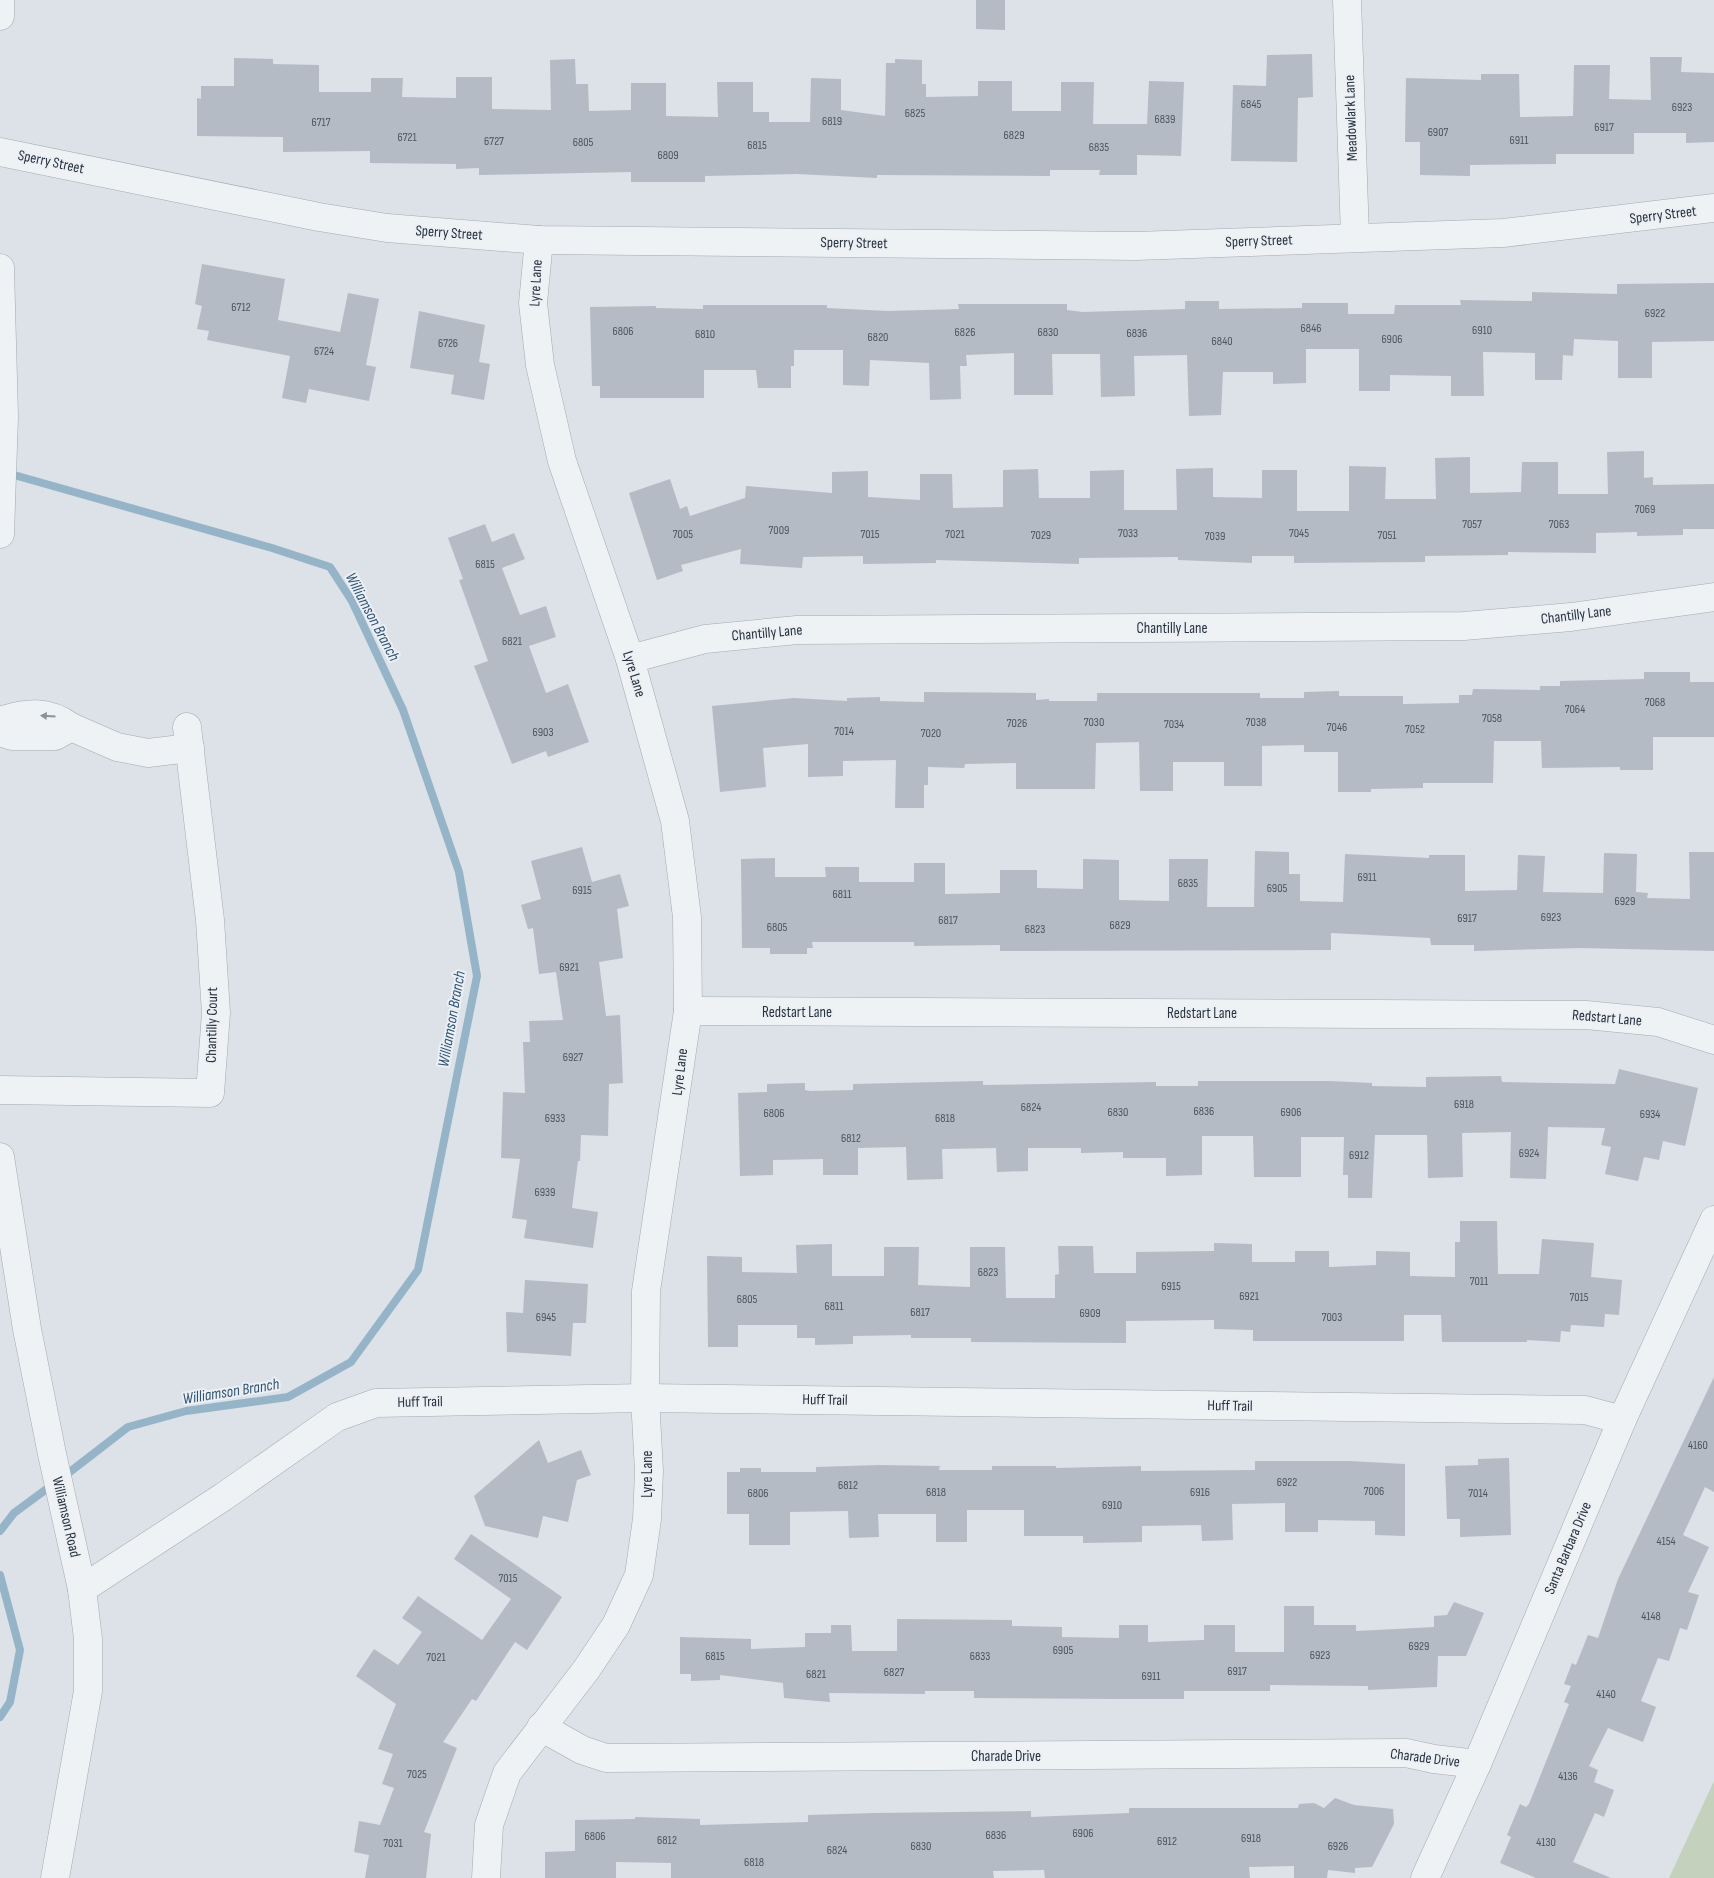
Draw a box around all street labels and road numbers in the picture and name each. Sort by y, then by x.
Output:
street label: Meadowlark Lane [1340,75,1362,161]
street label: Sperry Street [16,146,86,178]
street label: Sperry Street [1628,201,1698,229]
street label: Sperry Street [415,221,484,245]
street label: Sperry Street [1225,230,1293,252]
street label: Sperry Street [820,233,888,253]
street label: Lyre Lane [525,259,547,307]
street label: Chantilly Lane [1540,601,1612,629]
street label: Chantilly Lane [1137,619,1207,638]
street label: Chantilly Lane [731,620,803,646]
street label: Lyre Lane [618,649,650,699]
street label: Chantilly Court [202,987,222,1063]
street label: Redstart Lane [762,1003,832,1022]
street label: Redstart Lane [1167,1004,1237,1023]
street label: Redstart Lane [1571,1005,1643,1031]
street label: Lyre Lane [668,1047,692,1097]
street label: Huff Trail [802,1390,848,1410]
street label: Huff Trail [397,1392,443,1412]
street label: Huff Trail [1207,1396,1253,1416]
street label: Lyre Lane [638,1450,657,1498]
street label: Williamson Road [48,1475,84,1559]
street label: Santa Barbara Drive [1540,1499,1596,1597]
street label: Charade Drive [1389,1744,1461,1772]
street label: Charade Drive [971,1747,1041,1766]

